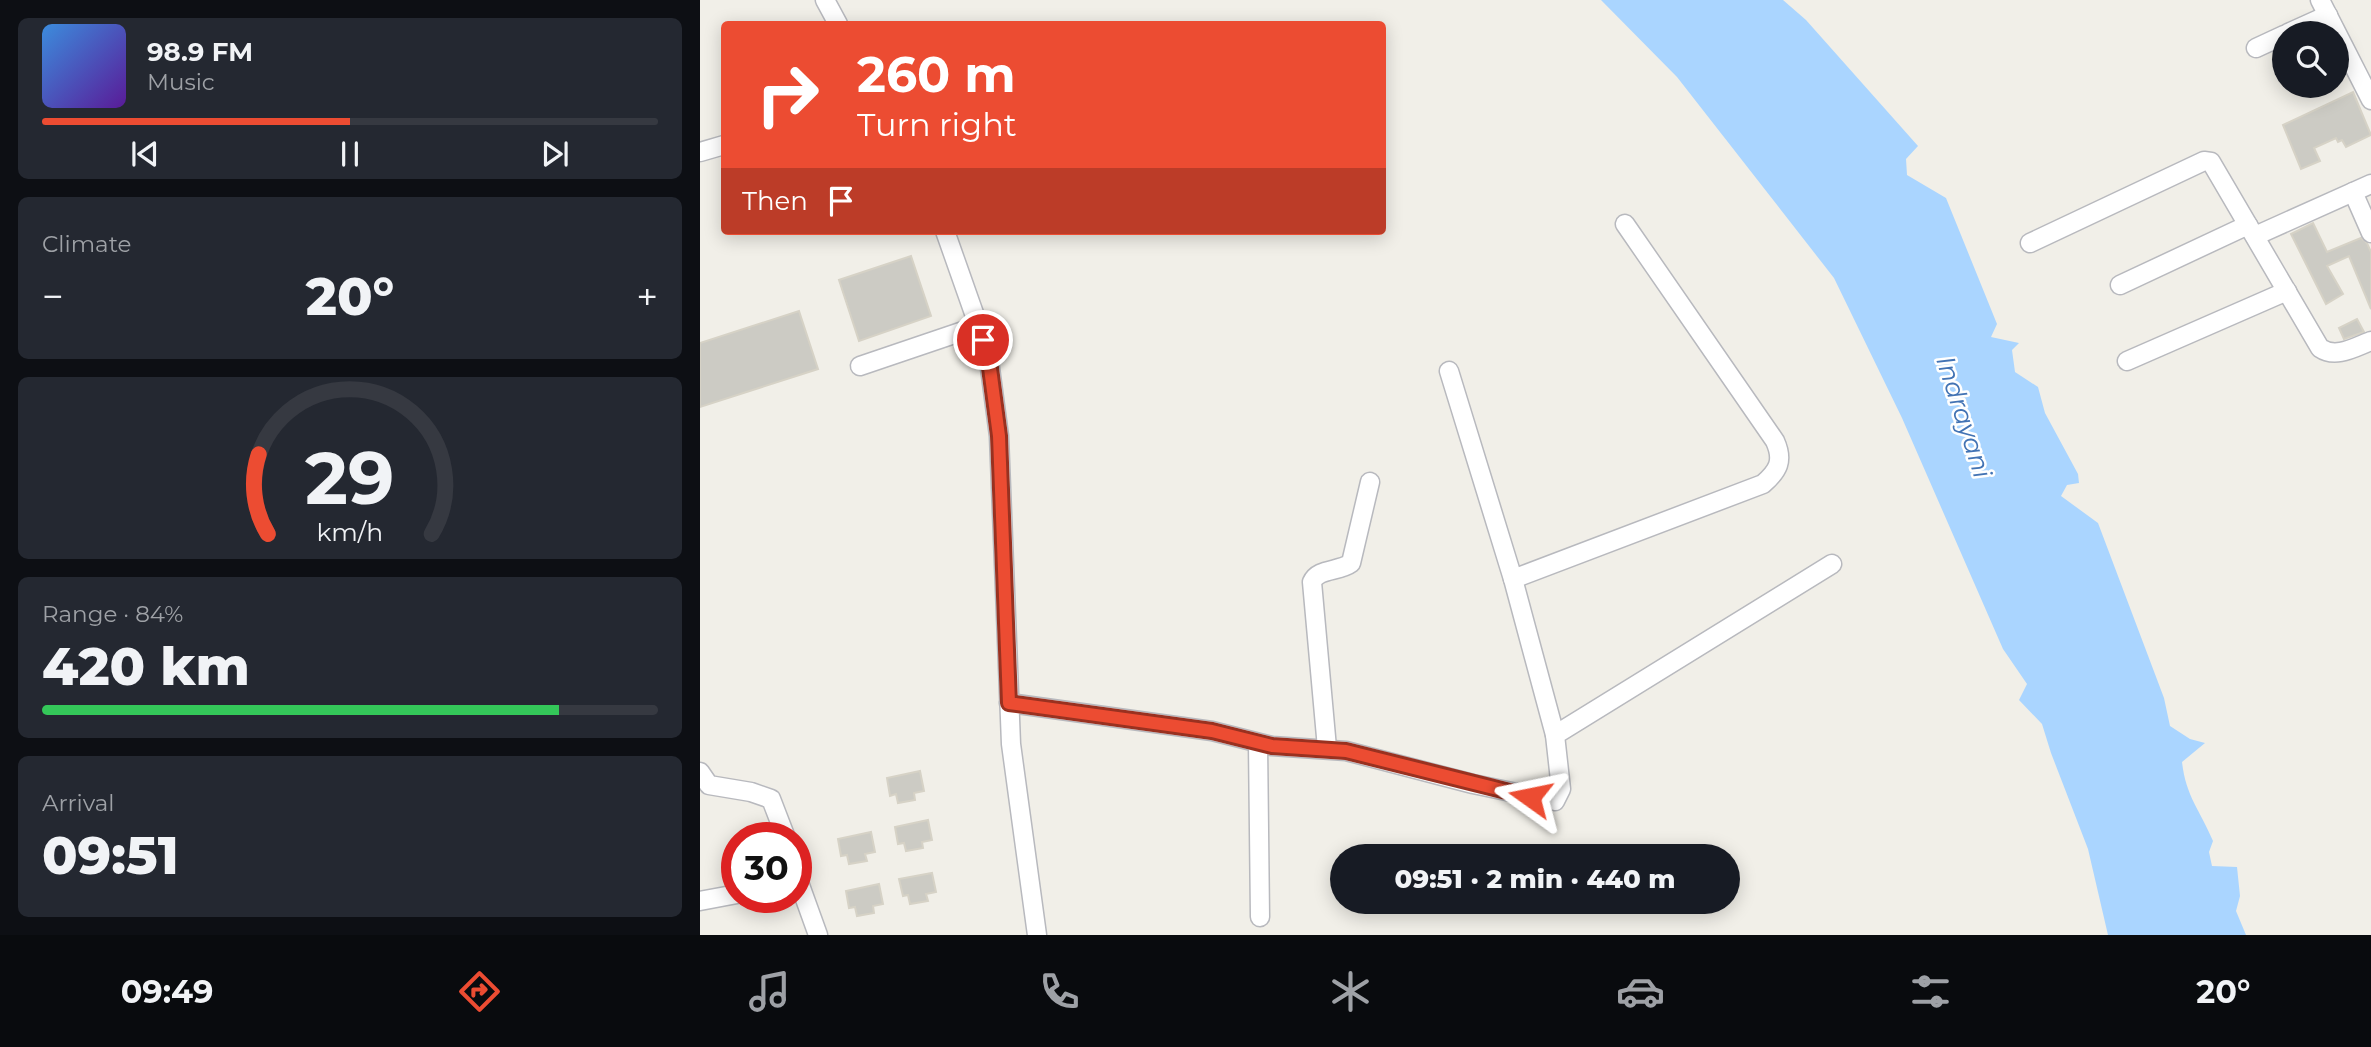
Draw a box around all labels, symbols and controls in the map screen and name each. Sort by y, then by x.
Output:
map controls [2272,21,2349,98]
button: search [2272,21,2349,98]
text: 98.9 FM [147,36,253,68]
text: 260 m [857,45,1016,104]
icon: right [742,49,833,140]
text: Music [147,68,215,96]
text: Turn right [857,105,1017,144]
icon: previous [126,135,164,173]
icon: pause [331,135,369,173]
icon: next [536,135,574,173]
icon: arrive [822,182,860,220]
text: Then [742,185,808,217]
text: Climate [42,230,131,258]
text: 20° [306,265,394,328]
text: − [42,273,64,320]
text: + [636,273,658,320]
pin [953,310,1013,370]
icon: arrive [964,321,1002,359]
water label: Indrayani [1929,352,1999,483]
text: 29 [305,434,395,522]
text: km/h [317,516,383,546]
text: Range · 84% [42,600,183,628]
text: 420 km [42,635,250,698]
position arrow [1493,760,1567,834]
text: Arrival [42,789,115,817]
speed limit sign: 30 [721,822,812,913]
text: 09:51 [42,824,179,887]
text: 09:51 · 2 min · 440 m [1395,863,1675,895]
icon: directions [455,967,504,1016]
icon: music [745,967,794,1016]
icon: phone [1035,967,1084,1016]
icon: climate [1326,967,1375,1016]
icon: car [1616,967,1665,1016]
icon: filters [1906,967,1955,1016]
text: 09:49 [121,972,213,1011]
text: 20° [2196,972,2250,1011]

